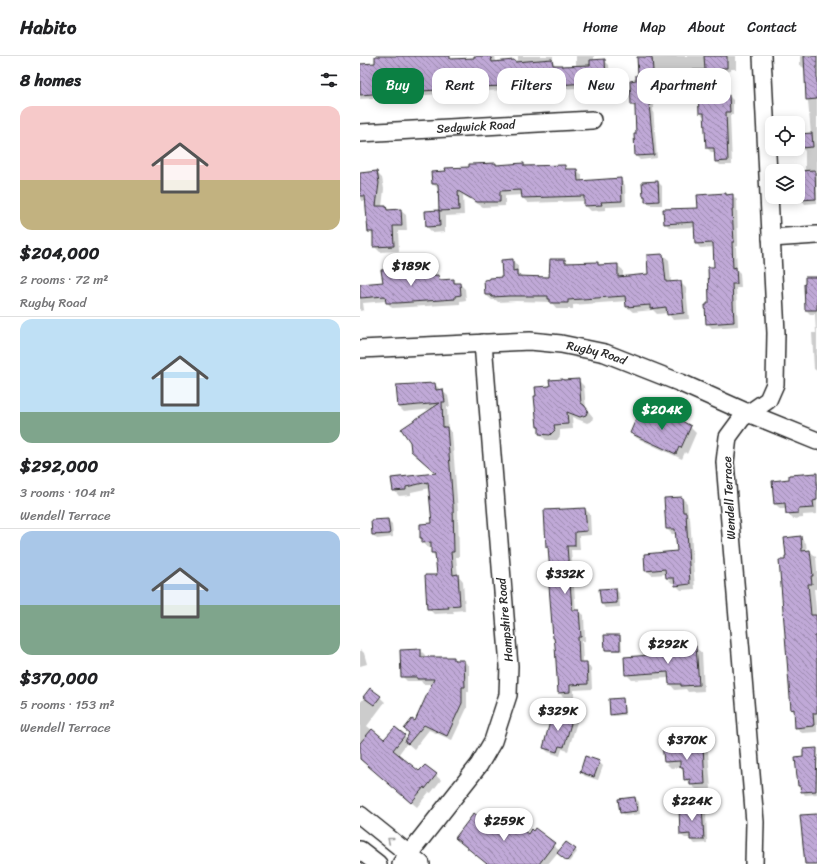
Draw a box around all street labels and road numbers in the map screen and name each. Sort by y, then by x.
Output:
street label: Sedgwick Road [436,113,516,140]
street label: Rugby Road [565,334,631,372]
street label: Wendell Terrace [716,456,742,540]
street label: Hampshire Road [490,576,520,663]

